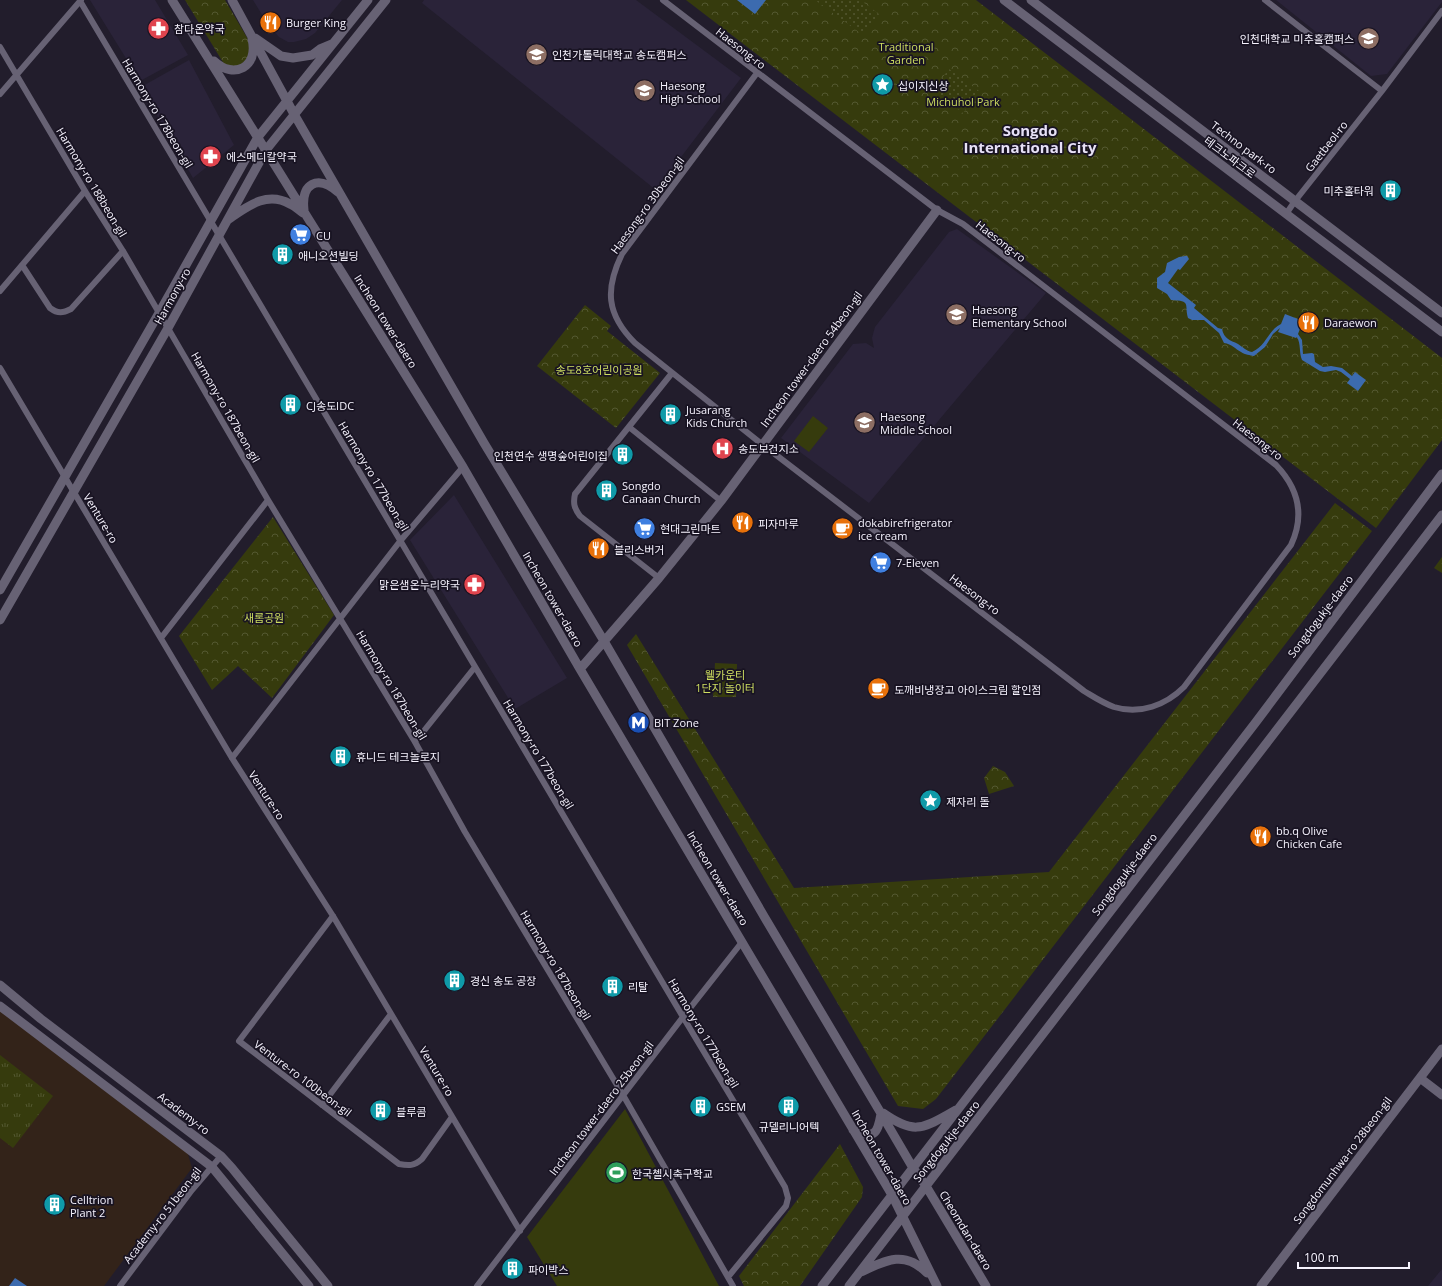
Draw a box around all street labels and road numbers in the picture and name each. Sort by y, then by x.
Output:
street label: Haesong-ro [713,24,769,72]
street label: Harmony-ro 178beon-gil [119,55,197,171]
street label: Techno park-ro [1208,117,1280,177]
street label: Gaetbeol-ro [1301,117,1351,175]
street label: Harmony-ro 188beon-gil [53,124,131,240]
street label: 테크노파크로 [1201,133,1259,181]
street label: Haesong-ro 30beon-gil [607,154,687,256]
street label: Haesong-ro [973,217,1029,265]
street label: Harmony-ro [150,265,194,327]
street label: Incheon tower-daero [351,271,421,371]
street label: Incheon tower-daero 54beon-gil [757,288,865,430]
street label: Harmony-ro 187beon-gil [188,349,264,465]
street label: Haesong-ro [1230,415,1286,463]
street label: Harmony-ro 177beon-gil [335,418,413,534]
street label: Venture-ro [80,490,122,546]
street label: Incheon tower-daero [520,549,587,650]
street label: Haesong-ro [947,570,1004,618]
street label: Songdogukje-daero [1284,571,1356,660]
street label: Harmony-ro 187beon-gil [353,627,431,743]
street label: Harmony-ro 177beon-gil [500,696,578,812]
street label: Venture-ro [246,768,289,823]
street label: Incheon tower-daero [684,828,752,928]
street label: Songdogukje-daero [1088,829,1160,918]
street label: Harmony-ro 187beon-gil [517,907,595,1023]
street label: Harmony-ro 177beon-gil [665,975,743,1091]
street label: Venture-ro 100beon-gil [251,1036,355,1120]
street label: Incheon tower-daero 25beon-gil [546,1038,656,1178]
street label: Venture-ro [416,1043,458,1099]
street label: Academy-ro [155,1088,213,1138]
street label: Songdomunhwa-ro 28beon-gil [1289,1094,1395,1226]
street label: Songdogukje-daero [909,1097,983,1185]
street label: Incheon tower-daero [849,1107,916,1208]
street label: Academy-ro 51beon-gil [120,1164,204,1266]
street label: Cheomdan-daero [936,1188,996,1273]

